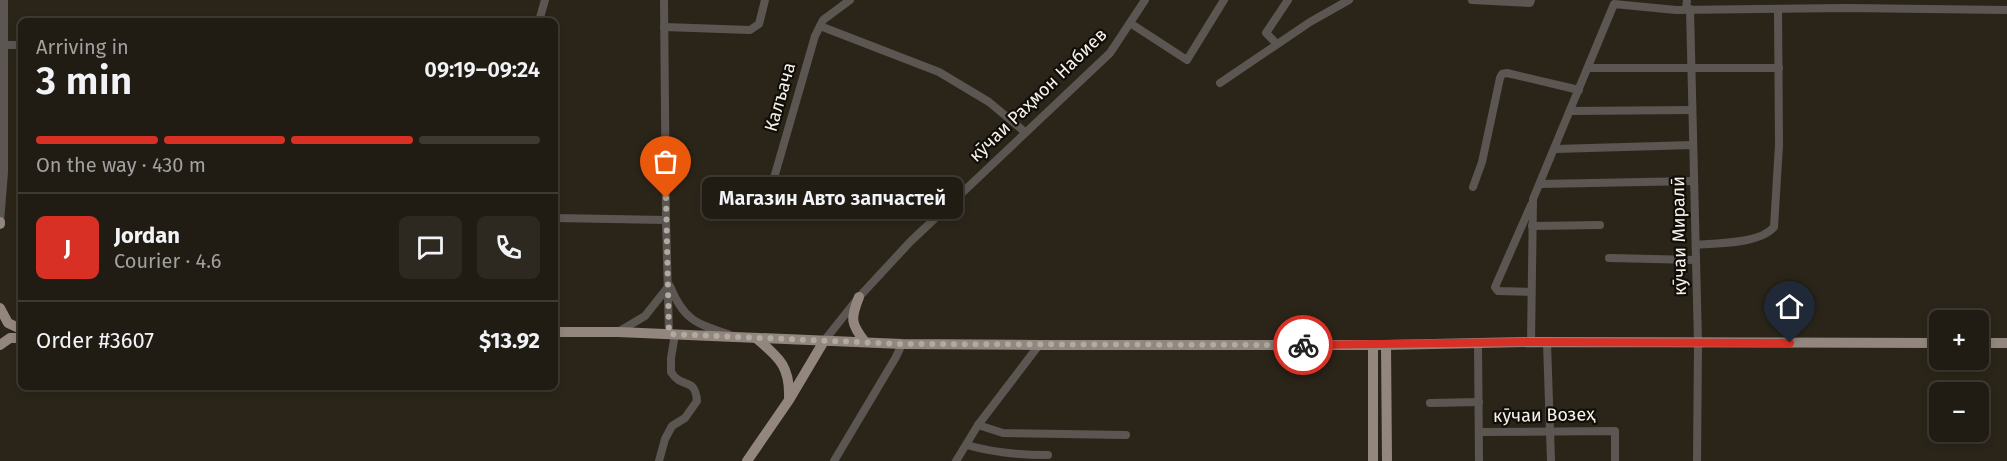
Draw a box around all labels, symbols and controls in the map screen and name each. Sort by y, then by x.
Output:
street label: кӯчаи Раҳмон Набиев [965,24,1111,166]
text: Arriving in [36,35,129,59]
text: 09:19–09:24 [424,56,540,83]
text: 3 min [36,58,132,104]
street label: Калъача [760,60,800,134]
pin [640,136,691,198]
icon: bag [649,145,682,178]
text: On the way · 430 m [36,153,206,177]
street label: кӯчаи Миралӣ [1667,176,1691,296]
callout: Магазин Авто запчастей [702,177,963,219]
text: Магазин Авто запчастей [719,186,946,210]
button: chat [399,216,462,279]
button: phone [477,216,540,279]
text: Jordan [114,222,180,249]
text: J [64,234,71,261]
text: Courier · 4.6 [114,249,221,273]
pin [1764,281,1815,343]
icon: home [1773,290,1806,323]
map controls [1929,310,1989,442]
button: + [1929,310,1989,370]
courier [1273,315,1333,375]
text: Order #3607 [36,327,154,354]
text: $13.92 [479,327,540,354]
icon: bike [1287,329,1320,362]
button: − [1929,382,1989,442]
street label: кӯчаи Возеҳ [1493,403,1596,427]

